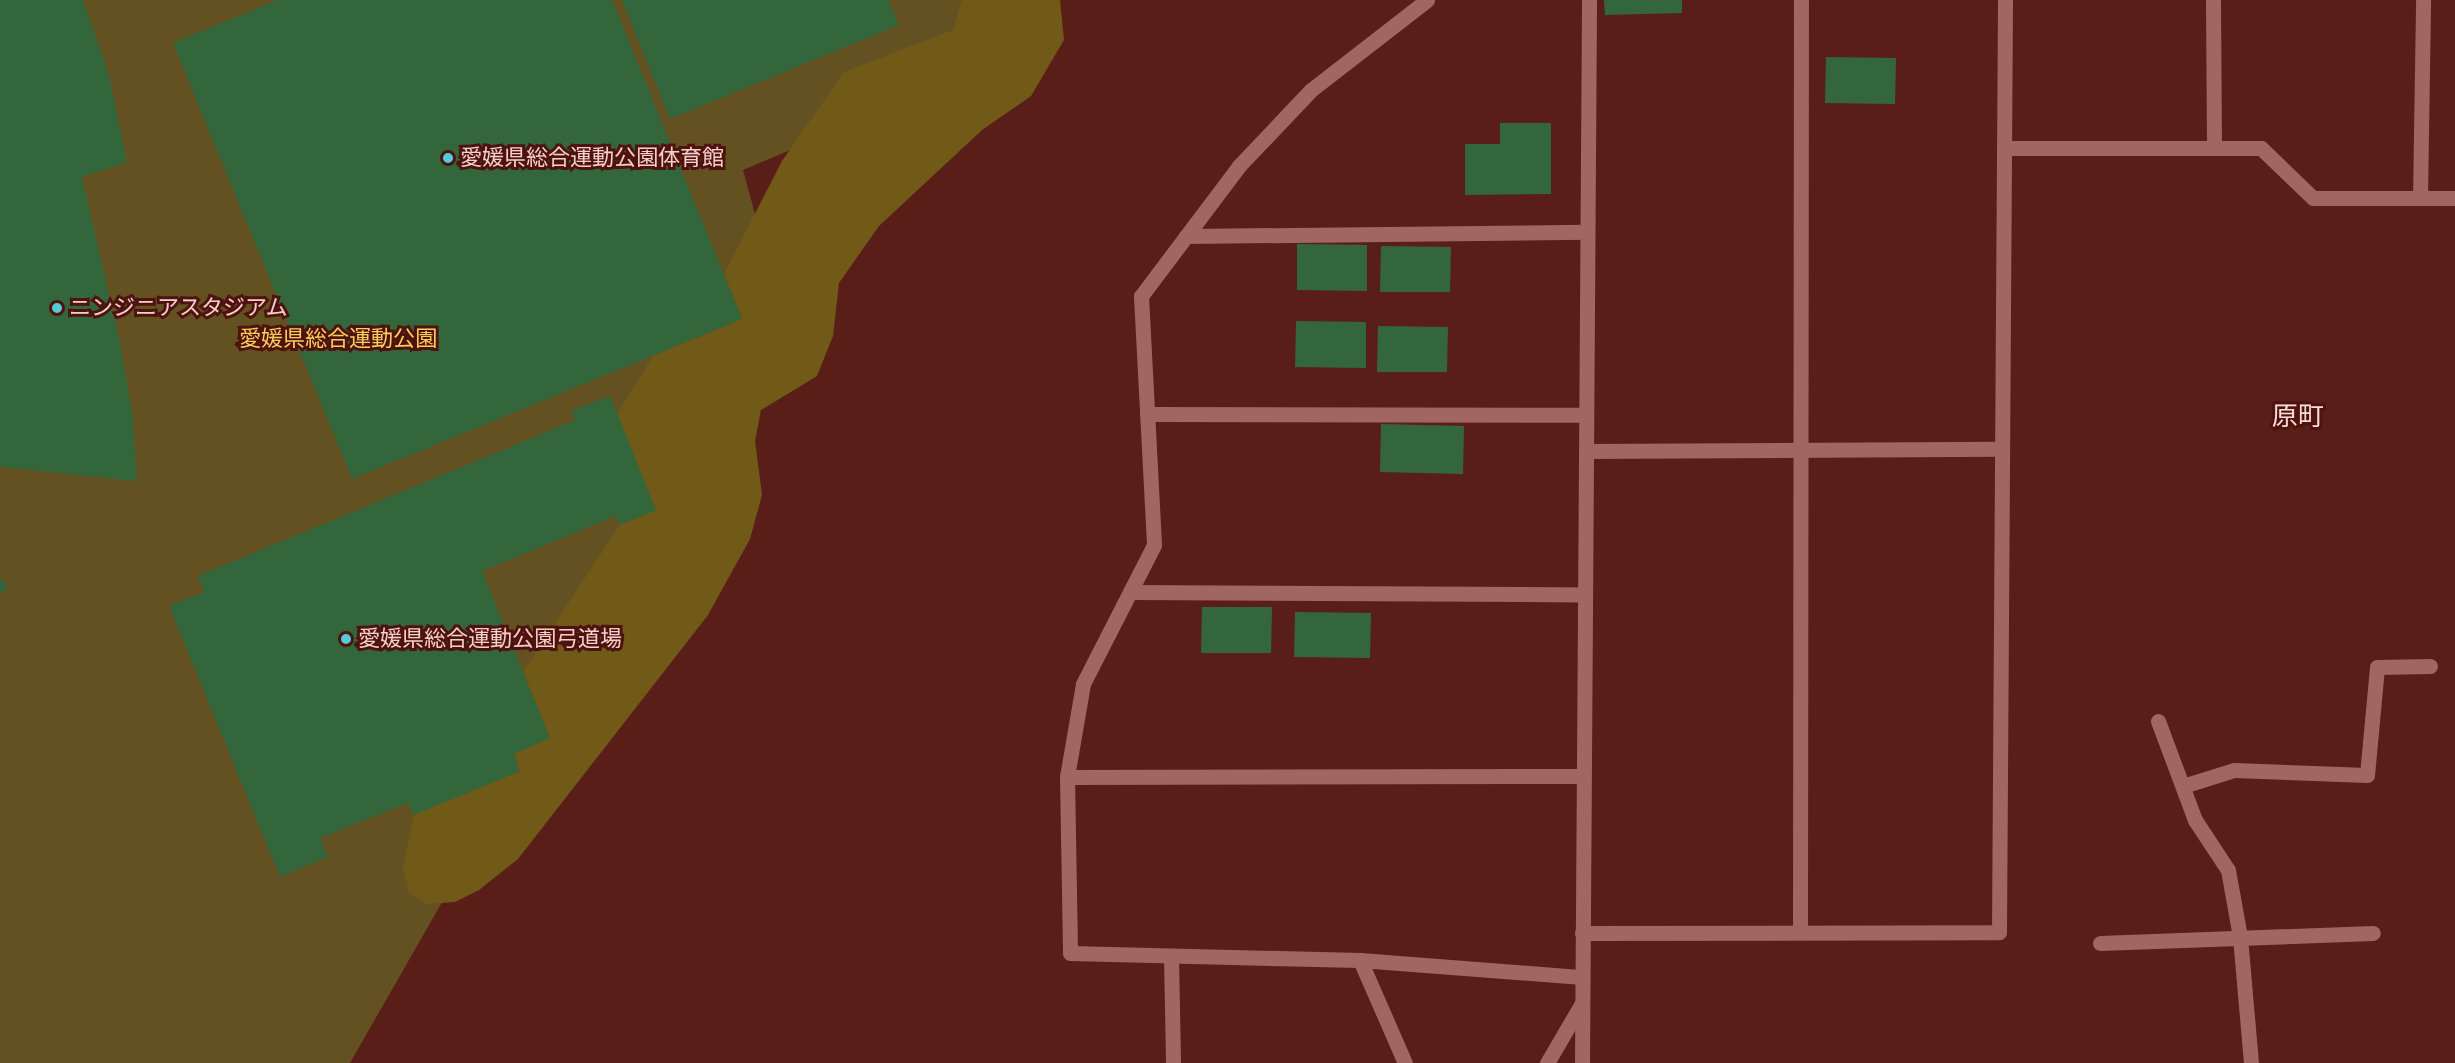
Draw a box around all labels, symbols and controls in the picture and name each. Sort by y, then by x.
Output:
place label: 愛媛県総合運動公園体育館 [460,145,724,171]
marker: 愛媛県総合運動公園体育館 [441,151,455,165]
place label: ニンジニアスタジアム [69,295,289,321]
marker: ニンジニアスタジアム [50,301,64,315]
park label: 愛媛県総合運動公園 [239,326,437,352]
district label: 原町 [2272,400,2324,432]
place label: 愛媛県総合運動公園弓道場 [358,626,622,652]
marker: 愛媛県総合運動公園弓道場 [339,632,353,646]

